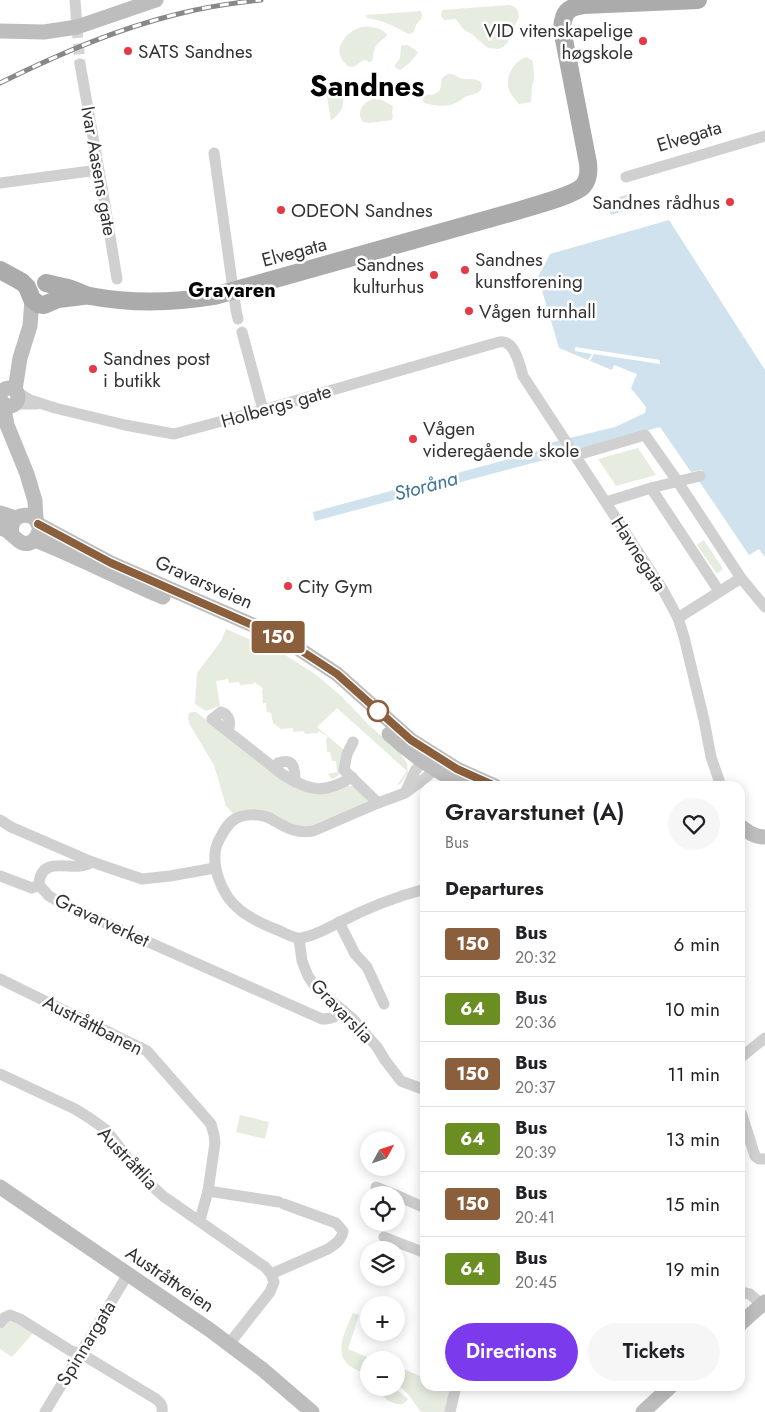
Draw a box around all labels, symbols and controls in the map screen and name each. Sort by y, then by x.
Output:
place label: VID vitenskapelige høgskole [484,17,633,66]
marker: VID vitenskapelige høgskole [637,35,649,47]
place label: SATS Sandnes [138,38,253,65]
marker: SATS Sandnes [122,45,134,57]
district label: Sandnes [310,65,424,107]
street label: Ivar Aasens gate [74,104,124,238]
street label: Elvegata [653,113,725,159]
place label: Sandnes rådhus [592,189,720,216]
marker: Sandnes rådhus [724,196,736,208]
place label: ODEON Sandnes [291,197,433,224]
marker: ODEON Sandnes [275,204,287,216]
street label: Elvegata [258,230,330,274]
place label: Sandnes kunstforening [475,246,583,295]
place label: Sandnes kulturhus [353,251,424,300]
marker: Sandnes kunstforening [459,264,471,276]
marker: Sandnes kulturhus [428,269,440,281]
district label: Gravaren [188,276,276,305]
place label: Vågen turnhall [479,298,596,325]
marker: Vågen turnhall [463,305,475,317]
place label: Sandnes post i butikk [103,345,210,394]
marker: Sandnes post i butikk [87,363,99,375]
street label: Holbergs gate [218,377,335,435]
place label: Vågen videregående skole [423,415,580,464]
marker: Vågen videregående skole [407,433,419,445]
water label: Storåna [391,464,461,508]
street label: Havnegata [605,511,673,597]
street label: Gravarsveien [151,548,257,616]
place label: City Gym [298,573,373,600]
marker: City Gym [282,580,294,592]
line badge: 150 [249,621,307,653]
text: 150 [262,624,294,650]
unlabelled marker [367,700,389,722]
text: Gravarstunet (A) [445,794,625,829]
button: heart [668,798,720,850]
text: Bus [445,831,469,854]
text: Departures [445,875,544,902]
street label: Gravarverket [50,886,154,954]
text: Bus [515,919,547,946]
text: 150 [456,931,489,957]
text: 6 min [674,931,720,958]
text: 20:32 [515,946,556,969]
street label: Gravarslia [304,973,380,1049]
text: Bus [515,984,547,1011]
street label: Austråttbanen [38,988,148,1062]
text: 64 [460,996,485,1022]
text: 10 min [665,996,720,1023]
text: 20:36 [515,1011,556,1034]
text: Bus [515,1049,547,1076]
text: 150 [456,1061,489,1087]
text: 11 min [667,1061,720,1088]
text: 20:37 [515,1076,555,1099]
text: Bus [515,1114,547,1141]
street label: Austråttlia [92,1120,164,1196]
text: 64 [460,1126,485,1152]
text: 13 min [666,1126,720,1153]
north arrow [360,1131,405,1176]
map controls [360,1131,405,1396]
text: 20:39 [515,1141,556,1164]
text: Bus [515,1179,547,1206]
button: locate [360,1186,405,1231]
text: 150 [456,1191,489,1217]
text: 15 min [665,1191,720,1218]
text: 20:41 [515,1206,555,1229]
street label: Austråttveien [120,1239,220,1319]
button: layers [360,1241,405,1286]
text: Bus [515,1244,547,1271]
text: 64 [460,1256,485,1282]
text: 19 min [665,1256,720,1283]
text: 20:45 [515,1271,557,1294]
street label: Spinnargata [50,1295,122,1391]
button: + [360,1296,405,1341]
button: Directions [445,1323,578,1381]
button: Tickets [588,1323,720,1381]
button: − [360,1351,405,1396]

